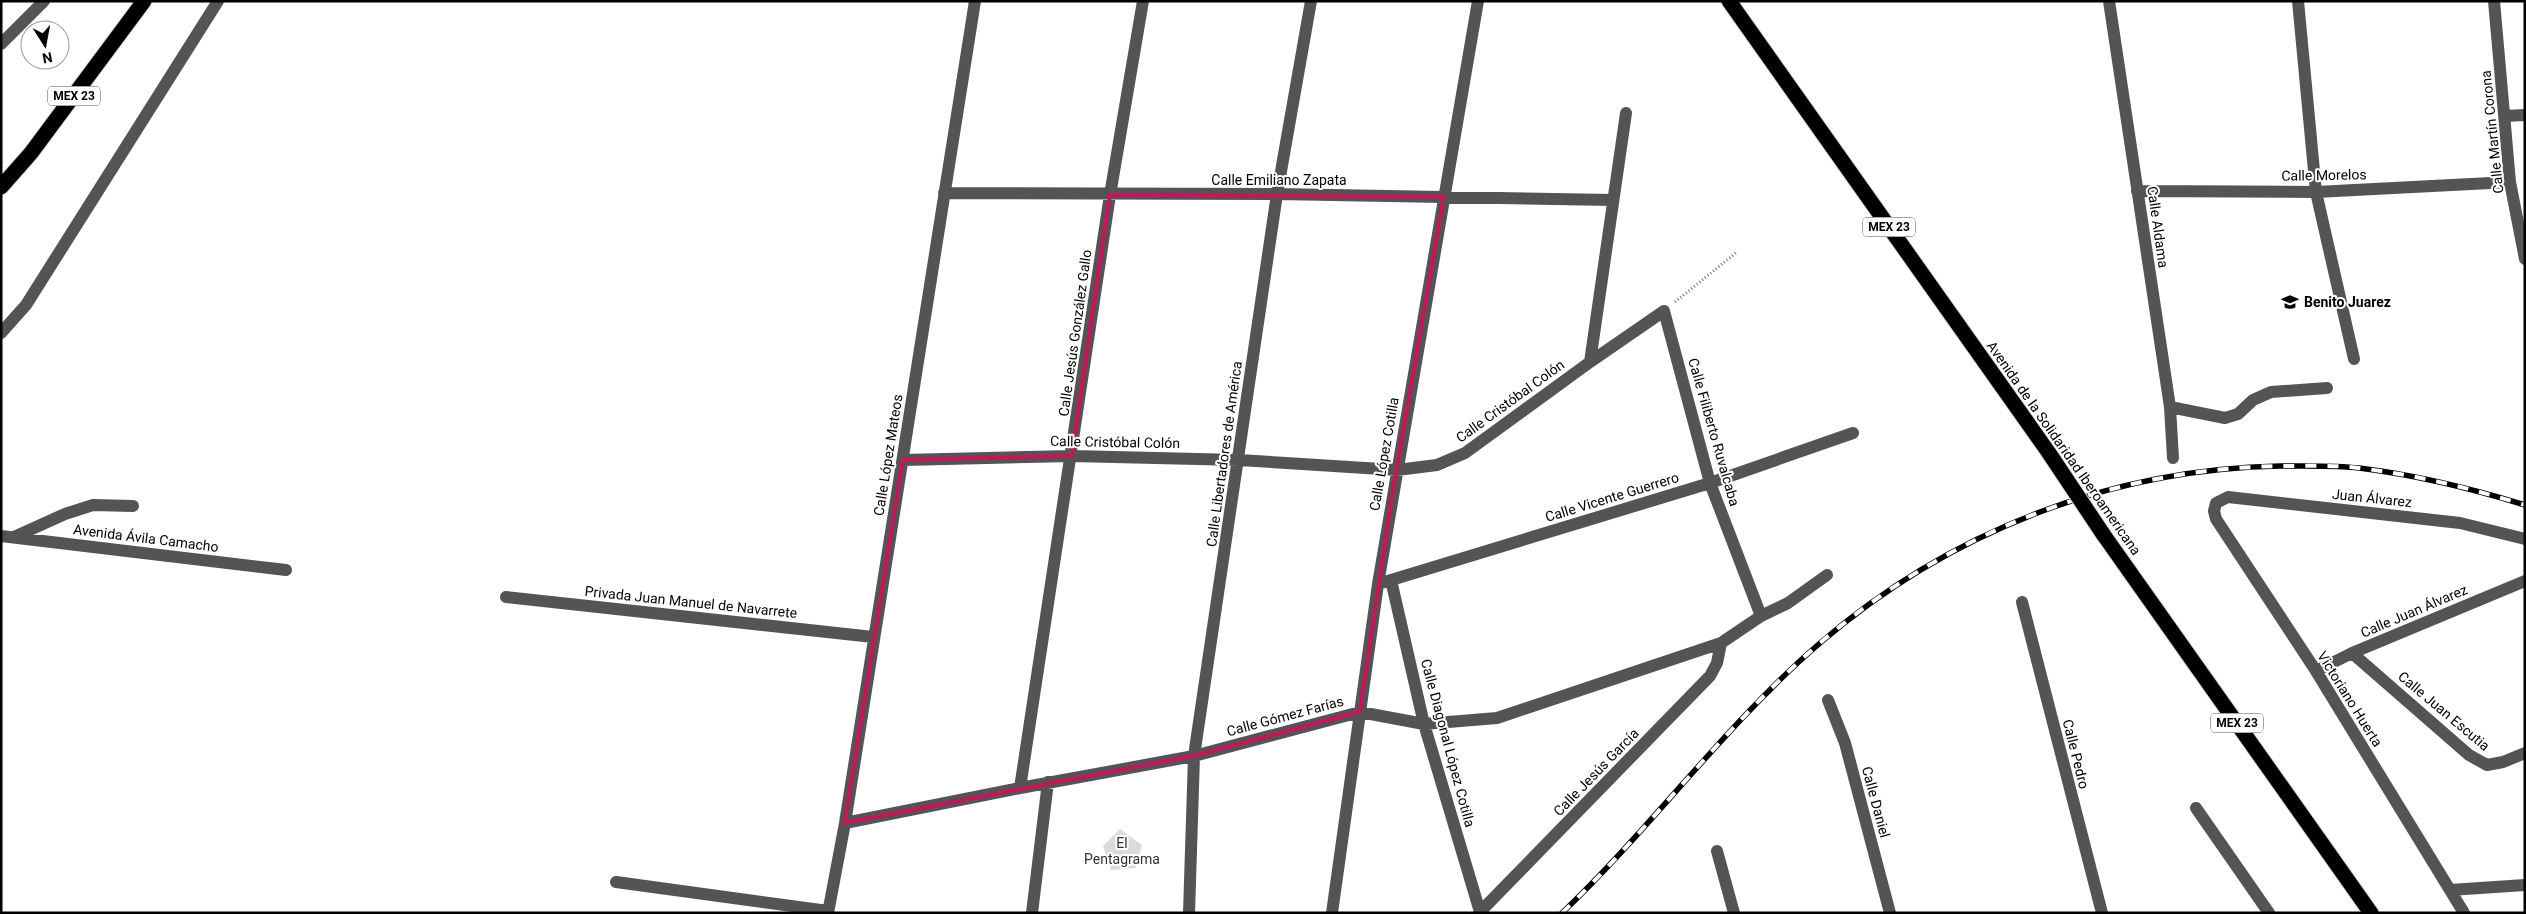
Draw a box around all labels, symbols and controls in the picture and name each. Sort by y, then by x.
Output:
north arrow [20,20,70,70]
text: N [41,49,54,67]
street label: Calle Martín Corona [2478,70,2506,194]
road number: MEX 23 [48,86,100,105]
street label: Calle Morelos [2281,166,2367,184]
street label: Calle Emiliano Zapata [1211,172,1347,188]
street label: Calle Aldama [2144,185,2172,269]
road number: MEX 23 [1863,218,1915,236]
street label: Calle Jesús González Gallo [1055,249,1095,417]
school or university icon: Benito Juarez [2280,292,2300,312]
place label: Benito Juarez [2304,294,2391,310]
street label: Avenida de la Solidaridad Iberoamericana [1984,338,2144,558]
street label: Calle Cristóbal Colón [1453,356,1567,446]
street label: Calle Filiberto Ruvalcaba [1685,356,1743,508]
street label: Calle Libertadores de América [1203,360,1245,548]
street label: Calle López Mateos [870,393,906,517]
street label: Calle López Cotilla [1366,396,1402,512]
street label: Calle Cristóbal Colón [1050,433,1180,451]
street label: Calle Vicente Guerrero [1543,469,1681,525]
street label: Juan Álvarez [2331,485,2413,510]
street label: Avenida Ávila Camacho [72,520,220,555]
street label: Calle Juan Álvarez [2358,580,2470,641]
street label: Privada Juan Manuel de Navarrete [584,583,798,621]
street label: Victoriano Huerta [2314,648,2386,750]
street label: Calle Diagonal López Cotilla [1418,657,1478,829]
street label: Calle Juan Escutia [2395,668,2493,754]
street label: Calle Gómez Farías [1225,693,1345,739]
road number: MEX 23 [2211,714,2263,732]
street label: Calle Pedro [2060,718,2092,790]
street label: Calle Jesús García [1550,725,1642,819]
street label: Calle Daniel [1859,765,1893,839]
park label: El Pentagrama [1084,835,1160,867]

